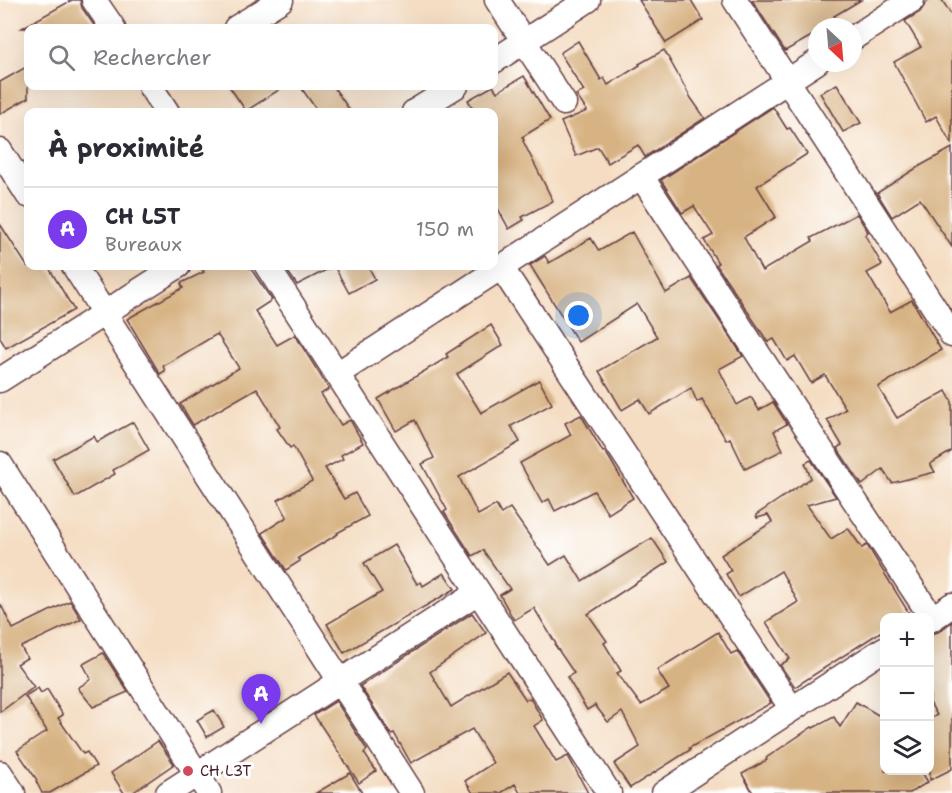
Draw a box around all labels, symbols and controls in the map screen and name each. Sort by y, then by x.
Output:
north arrow [808,18,862,72]
search box [24,24,498,90]
icon: search [45,41,78,74]
text: Rechercher [93,43,212,72]
text: À proximité [48,130,204,165]
text: CH L5T [105,202,181,231]
text: A [60,216,75,242]
text: 150 m [416,216,474,242]
text: Bureaux [105,231,182,257]
your location [564,301,593,330]
map controls [880,613,934,775]
button: + [880,613,934,667]
button: − [880,667,934,721]
pin: A [242,674,280,724]
button: layers [880,721,934,775]
place label: CH L3T [200,761,252,781]
marker: CH L3T [181,764,195,778]

